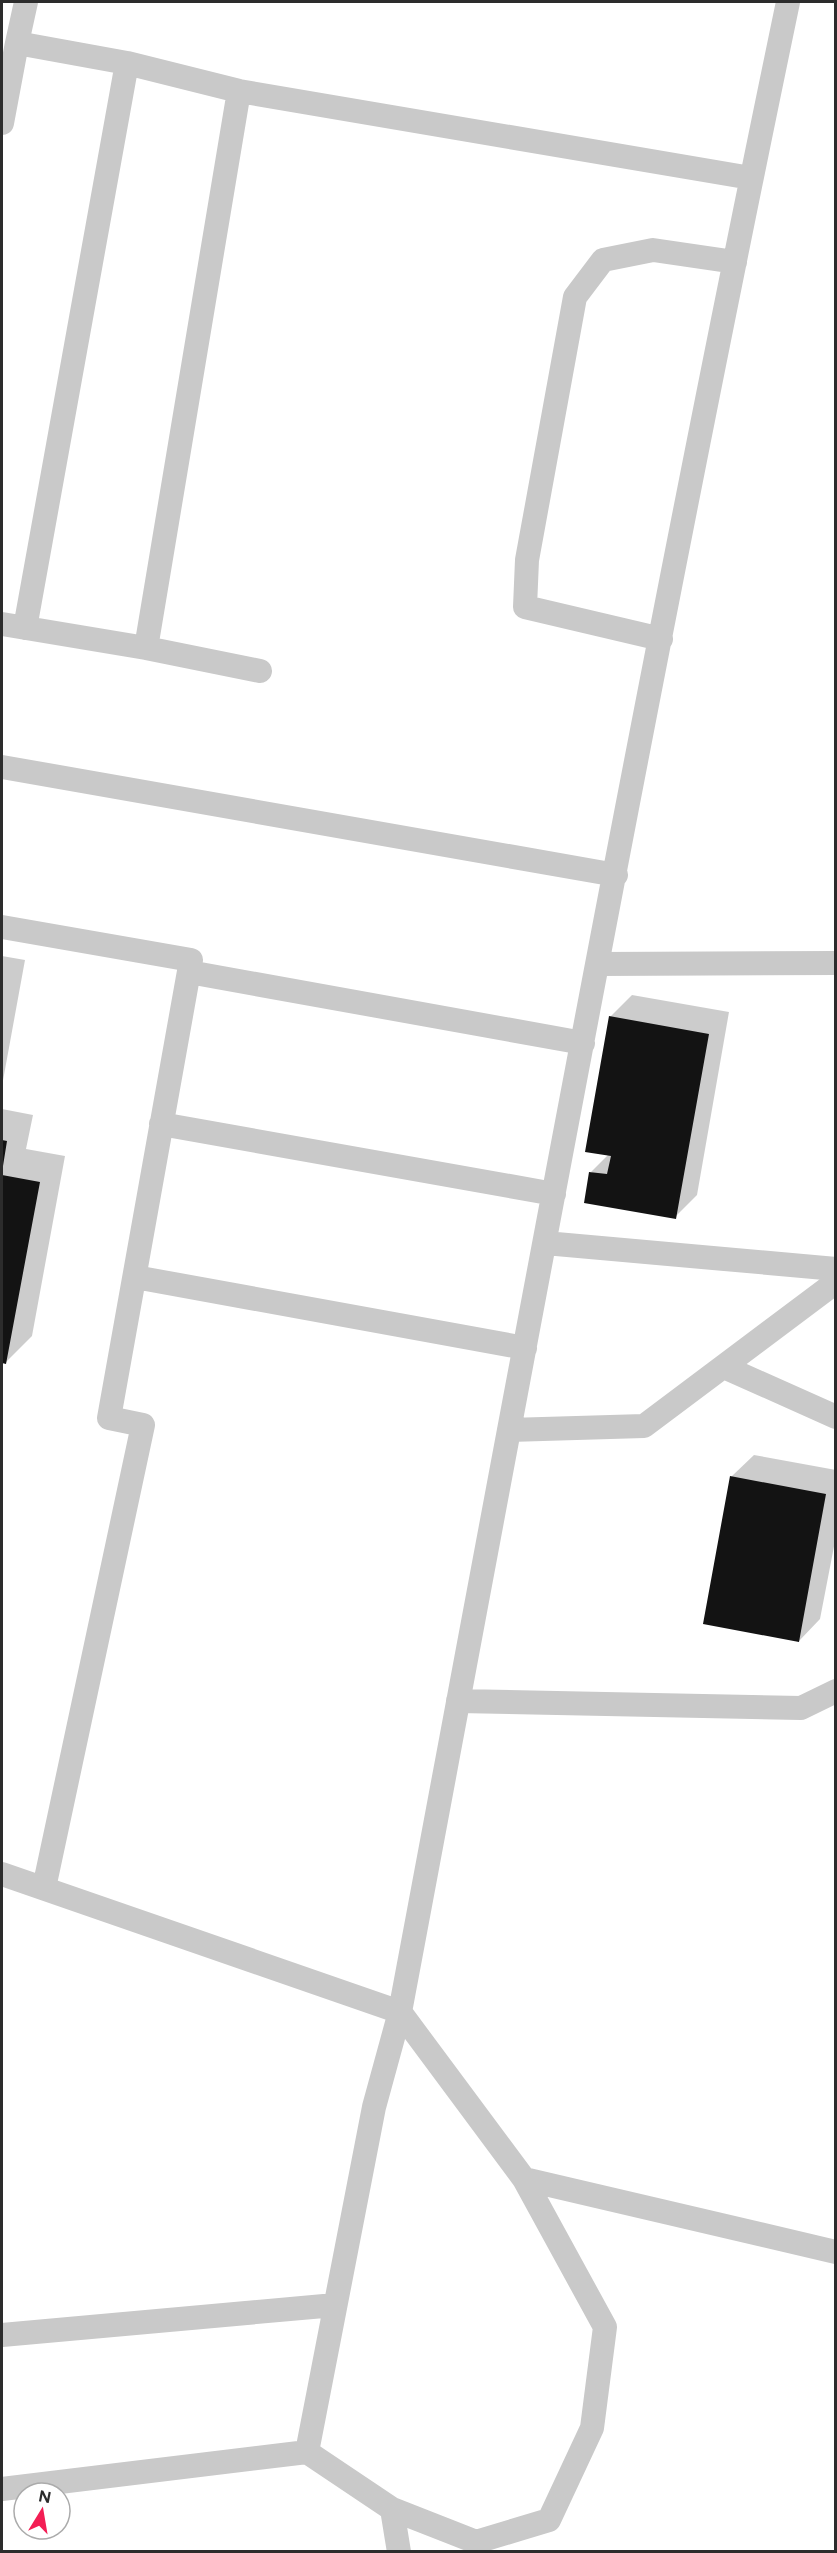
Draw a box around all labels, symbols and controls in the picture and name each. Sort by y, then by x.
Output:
north arrow [12,2481,72,2541]
text: N [37,2486,53,2507]

